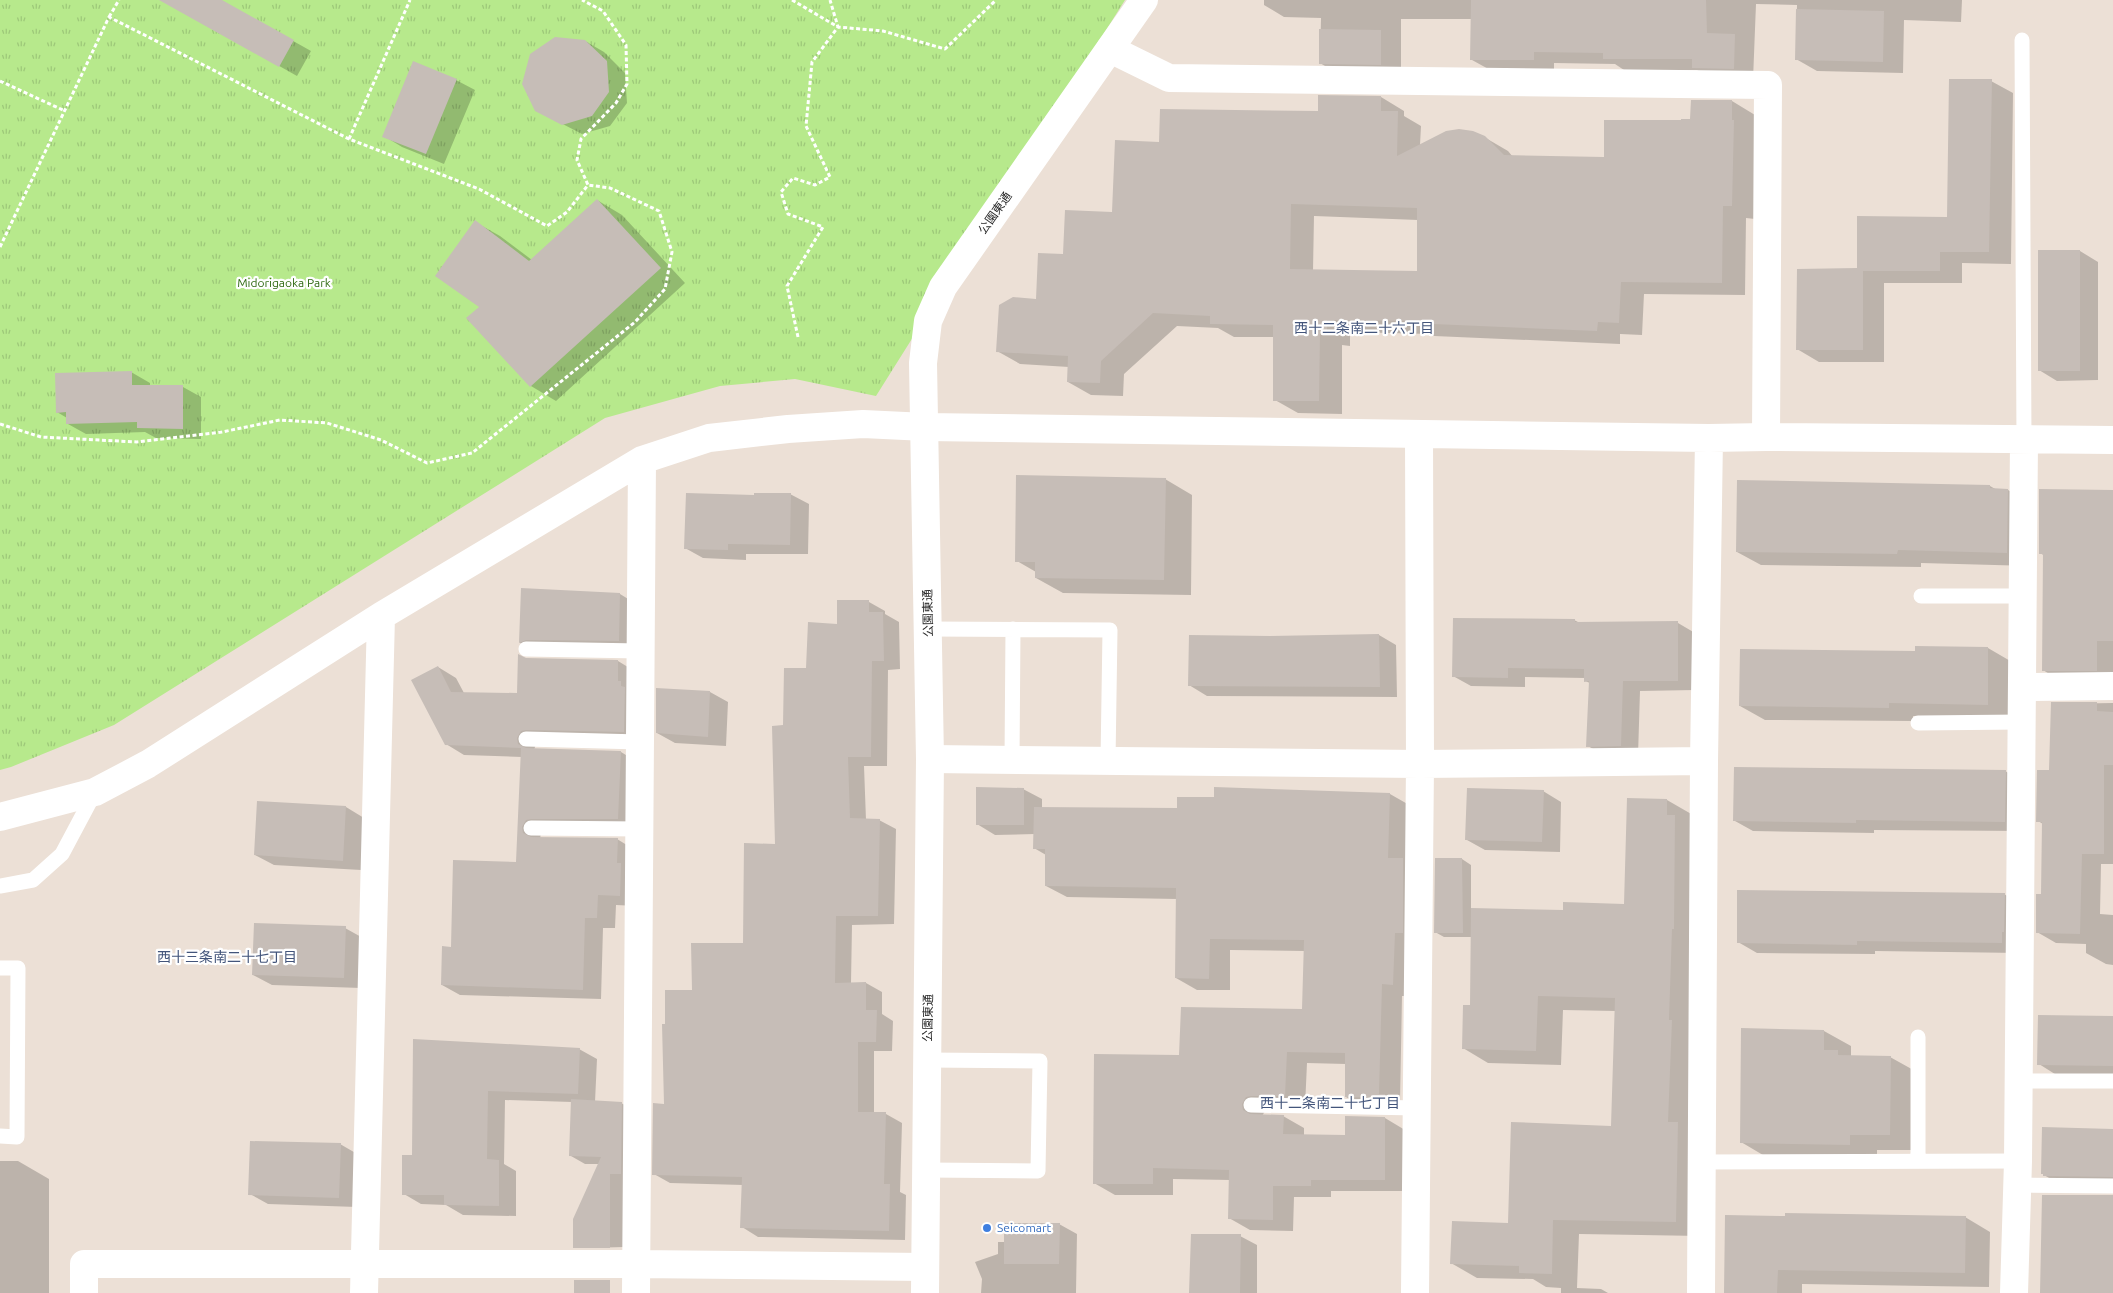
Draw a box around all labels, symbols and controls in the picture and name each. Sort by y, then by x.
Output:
street label: 公園東通 [975,189,1014,236]
park label: Midorigaoka Park [237,276,331,289]
district label: 西十二条南二十六丁目 [1294,320,1434,336]
street label: 公園東通 [921,589,934,637]
district label: 西十三条南二十七丁目 [157,949,297,965]
street label: 公園東通 [921,994,934,1042]
district label: 西十二条南二十七丁目 [1260,1095,1400,1111]
place label: Seicomart [997,1221,1051,1234]
marker: Seicomart [981,1222,993,1234]

